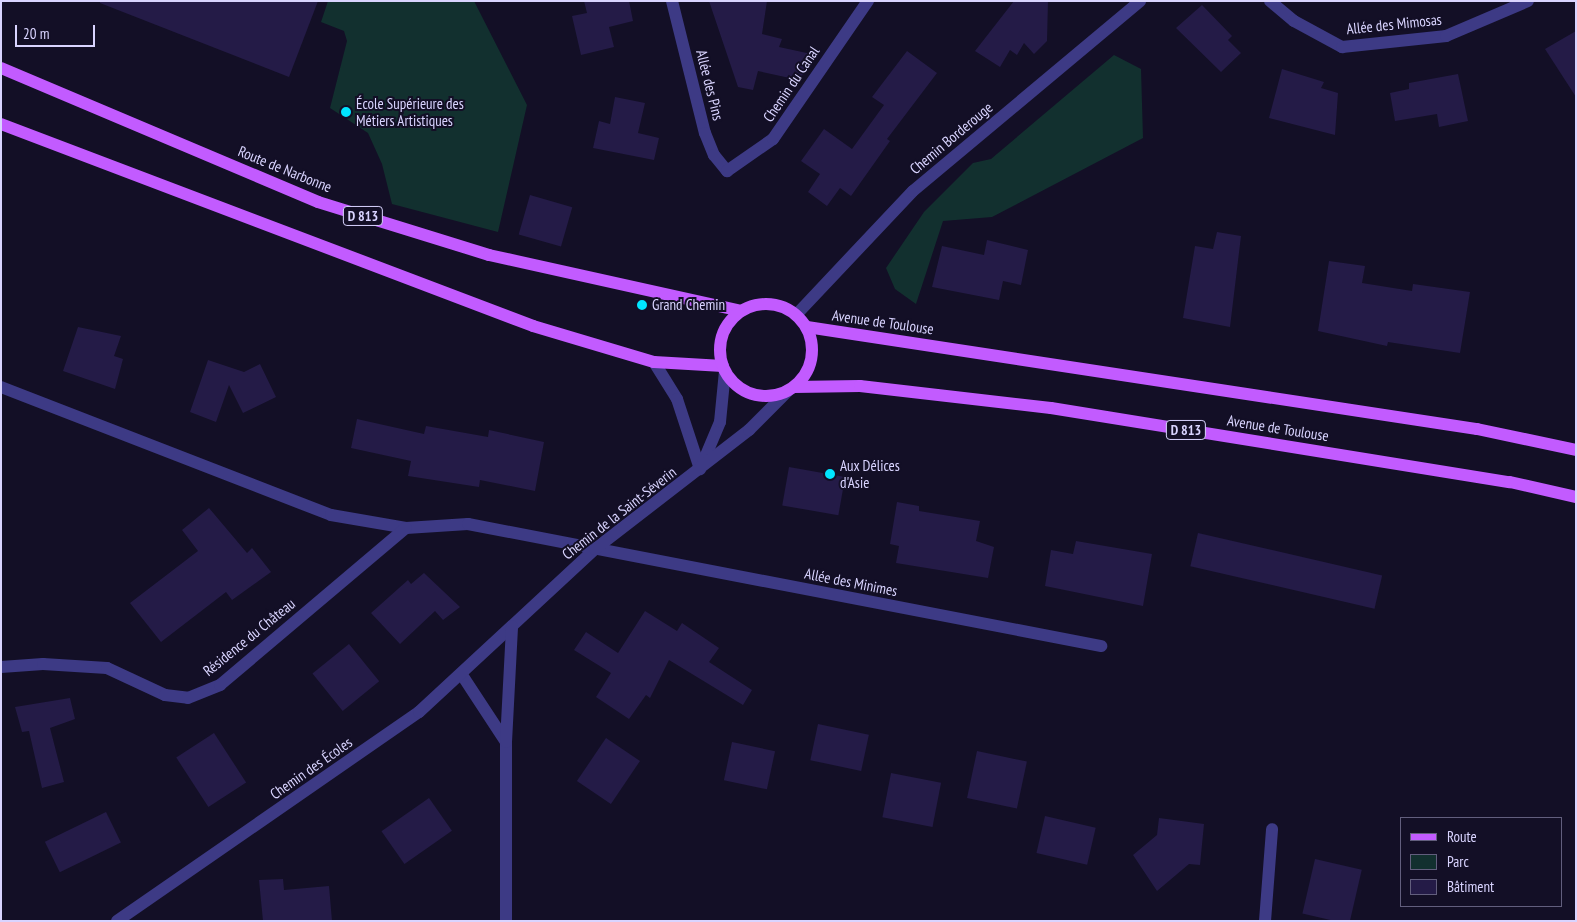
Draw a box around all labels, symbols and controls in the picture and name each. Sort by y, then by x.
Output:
street label: Allée des Mimosas [1345,10,1443,38]
scale bar [18,15,98,47]
text: 20 m [23,24,49,43]
street label: Chemin du Canal [759,43,823,125]
street label: Allée des Pins [693,48,727,122]
place label: École Supérieure des Métiers Artistiques [356,94,464,129]
street label: Chemin Borderouge [906,98,996,178]
marker: École Supérieure des Métiers Artistiques [340,106,352,118]
street label: Route de Narbonne [236,142,334,196]
road number: D 813 [342,205,384,228]
place label: Grand Chemin [652,296,725,314]
marker: Grand Chemin [636,299,648,311]
street label: Avenue de Toulouse [831,306,935,338]
street label: Avenue de Toulouse [1226,411,1330,445]
road number: D 813 [1165,418,1207,442]
place label: Aux Délices d'Asie [840,456,900,491]
street label: Chemin de la Saint-Séverin [558,463,680,563]
marker: Aux Délices d'Asie [824,468,836,480]
street label: Allée des Minimes [803,564,899,600]
street label: Résidence du Château [199,594,299,680]
street label: Chemin des Écoles [266,733,356,803]
legend [1400,817,1562,907]
text: Route [1447,827,1477,846]
text: Parc [1447,852,1469,871]
text: Bâtiment [1447,877,1494,896]

